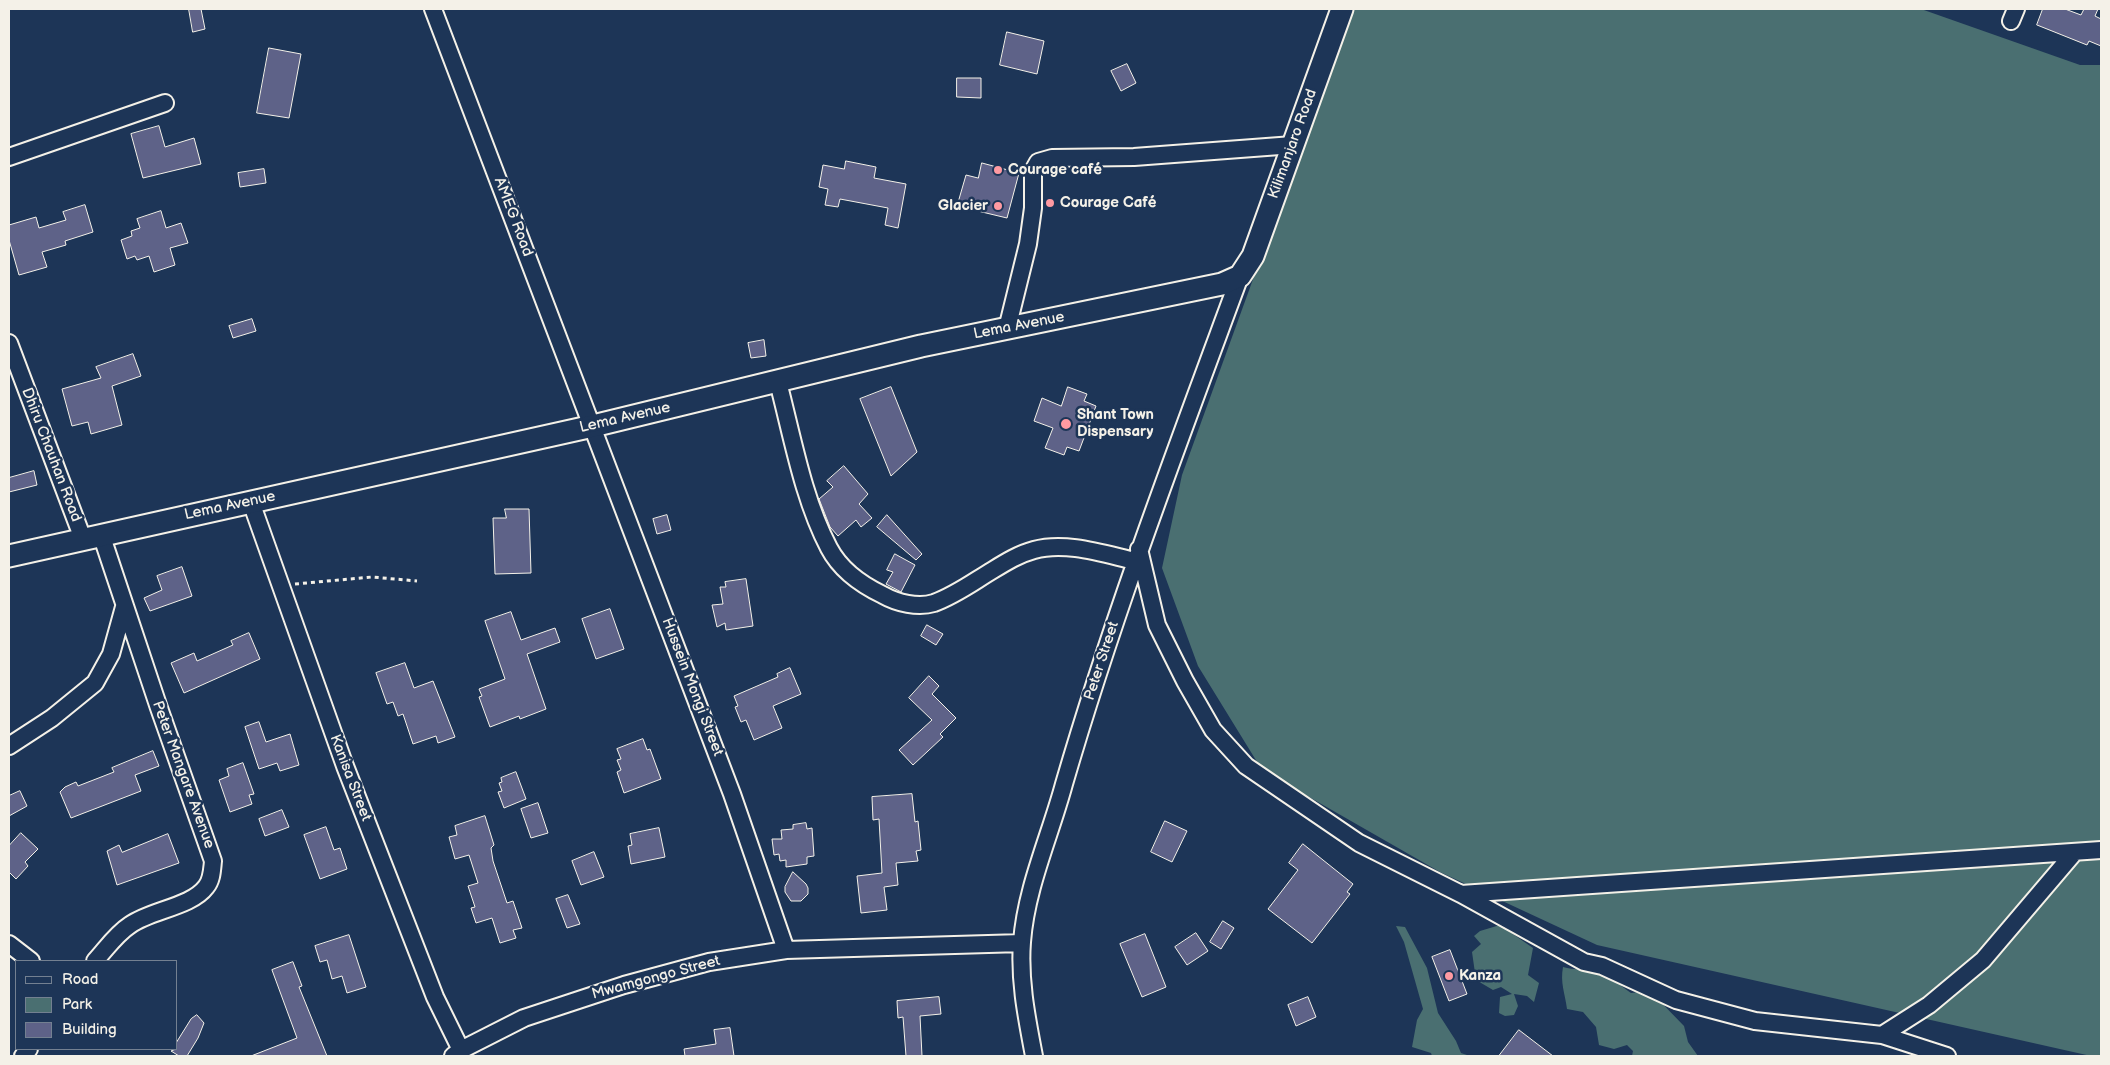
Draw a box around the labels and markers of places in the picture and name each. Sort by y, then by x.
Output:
place label: Courage café [1008,161,1102,179]
marker: Courage café [992,164,1004,176]
place label: Courage Café [1060,194,1156,212]
place label: Glacier [938,197,988,215]
marker: Courage Café [1044,197,1056,209]
marker: Glacier [992,200,1004,212]
place label: Shant Town Dispensary [1077,406,1154,441]
marker: Shant Town Dispensary [1059,417,1073,431]
place label: Kanza [1459,967,1501,985]
marker: Kanza [1443,970,1455,982]

